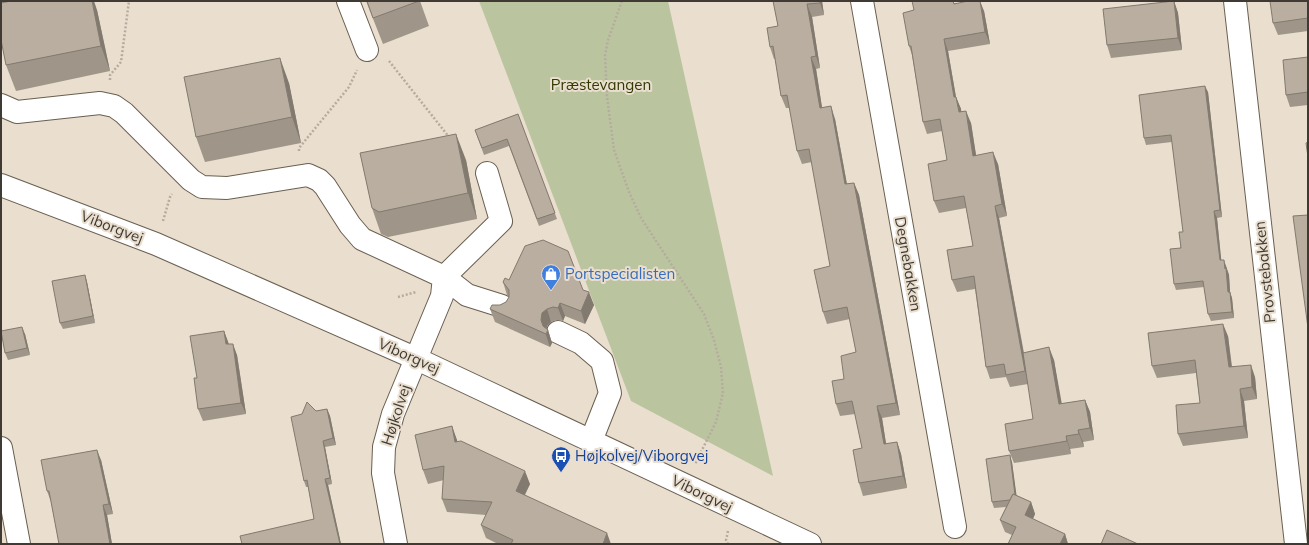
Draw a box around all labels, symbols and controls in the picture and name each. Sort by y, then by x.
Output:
park label: Præstevangen [551,75,651,94]
street label: Viborgvej [78,206,146,247]
street label: Degnebakken [891,215,926,313]
street label: Provstebakken [1250,220,1279,324]
shop icon: Portspecialisten [540,263,562,291]
place label: Portspecialisten [565,264,675,283]
street label: Viborgvej [375,334,443,378]
street label: Højkolvej [377,382,414,448]
bus stop icon: Højkolvej/Viborgvej [550,445,572,473]
place label: Højkolvej/Viborgvej [575,446,708,465]
street label: Viborgvej [669,471,736,516]

